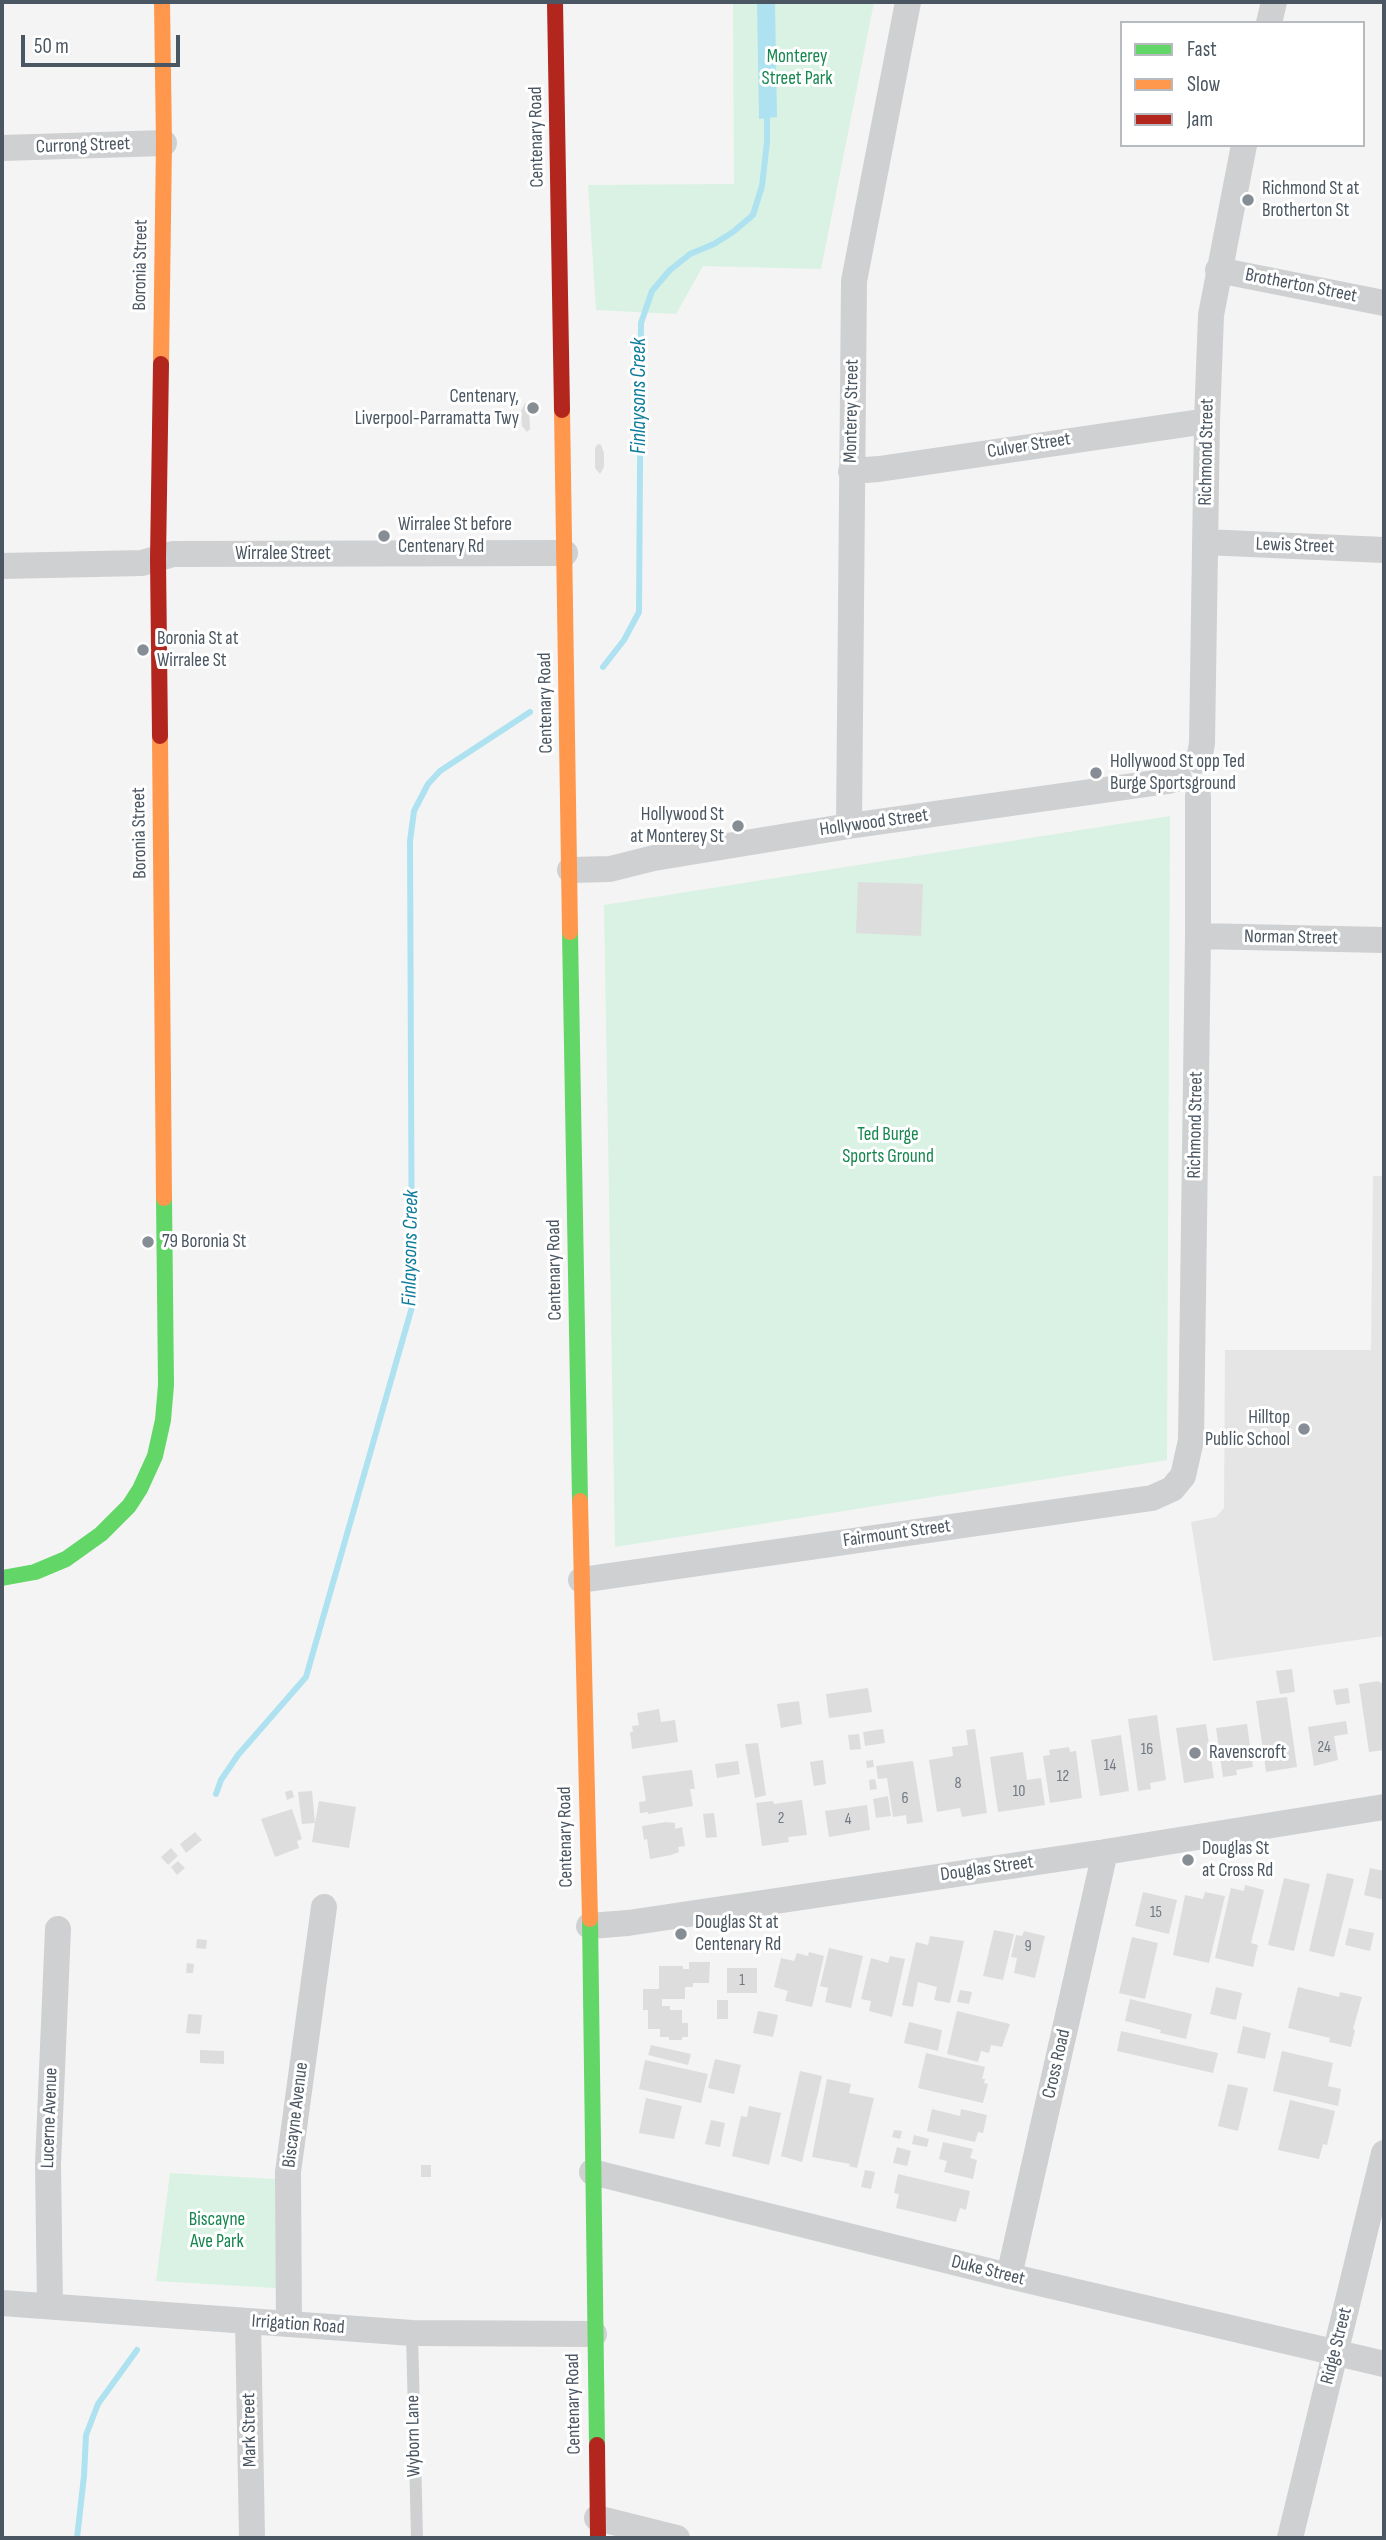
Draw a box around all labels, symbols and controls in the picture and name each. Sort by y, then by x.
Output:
scale bar [24,21,184,65]
legend [1120,21,1365,147]
text: 50 m [34,34,69,59]
text: Fast [1187,37,1217,62]
park label: Monterey Street Park [762,46,832,90]
text: Slow [1187,72,1220,97]
street label: Centenary Road [525,86,549,188]
text: Jam [1187,107,1213,132]
street label: Currong Street [35,133,131,159]
place label: Richmond St at Brotherton St [1262,178,1359,222]
marker: Richmond St at Brotherton St [1240,192,1256,208]
street label: Boronia Street [129,219,153,311]
street label: Brotherton Street [1243,264,1359,308]
water label: Finlaysons Creek [627,338,653,454]
street label: Monterey Street [840,359,864,463]
place label: Centenary, Liverpool-Parramatta Twy [355,386,519,430]
street label: Richmond Street [1195,398,1219,506]
marker: Centenary, Liverpool-Parramatta Twy [525,400,541,416]
street label: Culver Street [986,428,1072,464]
place label: Wirralee St before Centenary Rd [398,514,512,558]
marker: Wirralee St before Centenary Rd [376,528,392,544]
street label: Lewis Street [1255,533,1335,559]
street label: Wirralee Street [235,543,331,565]
place label: Boronia St at Wirralee St [157,628,238,672]
marker: Boronia St at Wirralee St [135,642,151,658]
street label: Centenary Road [534,652,558,754]
place label: Hollywood St opp Ted Burge Sportsground [1110,751,1245,795]
marker: Hollywood St opp Ted Burge Sportsground [1088,765,1104,781]
street label: Boronia Street [128,787,152,879]
place label: Hollywood St at Monterey St [630,804,724,848]
street label: Hollywood Street [818,804,930,842]
marker: Hollywood St at Monterey St [730,818,746,834]
street label: Norman Street [1244,926,1338,950]
street label: Richmond Street [1184,1071,1208,1179]
park label: Ted Burge Sports Ground [842,1124,934,1168]
water label: Finlaysons Creek [397,1190,425,1306]
street label: Centenary Road [543,1219,567,1321]
place label: 79 Boronia St [162,1231,246,1253]
marker: 79 Boronia St [140,1234,156,1250]
place label: Hilltop Public School [1205,1407,1290,1451]
marker: Hilltop Public School [1296,1421,1312,1437]
street label: Fairmount Street [842,1515,952,1553]
house number: 24 [1317,1738,1331,1758]
house number: 16 [1141,1740,1153,1760]
place label: Ravenscroft [1209,1742,1286,1764]
marker: Ravenscroft [1187,1745,1203,1761]
house number: 14 [1104,1756,1116,1776]
house number: 12 [1057,1767,1069,1787]
house number: 8 [954,1774,962,1794]
house number: 10 [1013,1782,1025,1802]
street label: Centenary Road [554,1786,578,1888]
house number: 6 [901,1789,909,1809]
house number: 2 [778,1809,784,1829]
house number: 4 [845,1810,851,1830]
place label: Douglas St at Cross Rd [1202,1838,1273,1882]
street label: Douglas Street [939,1851,1035,1887]
marker: Douglas St at Cross Rd [1180,1852,1196,1868]
house number: 15 [1150,1903,1162,1923]
place label: Douglas St at Centenary Rd [695,1912,781,1956]
marker: Douglas St at Centenary Rd [673,1926,689,1942]
house number: 9 [1024,1937,1032,1957]
house number: 1 [739,1971,745,1991]
street label: Cross Road [1038,2027,1076,2101]
street label: Biscayne Avenue [278,2061,314,2169]
street label: Lucerne Avenue [37,2067,63,2169]
park label: Biscayne Ave Park [189,2209,245,2253]
street label: Duke Street [949,2251,1027,2291]
street label: Ridge Street [1316,2305,1358,2387]
street label: Irrigation Road [251,2310,345,2340]
street label: Centenary Road [562,2353,586,2455]
street label: Mark Street [238,2393,262,2467]
street label: Wyborn Lane [402,2395,426,2477]

